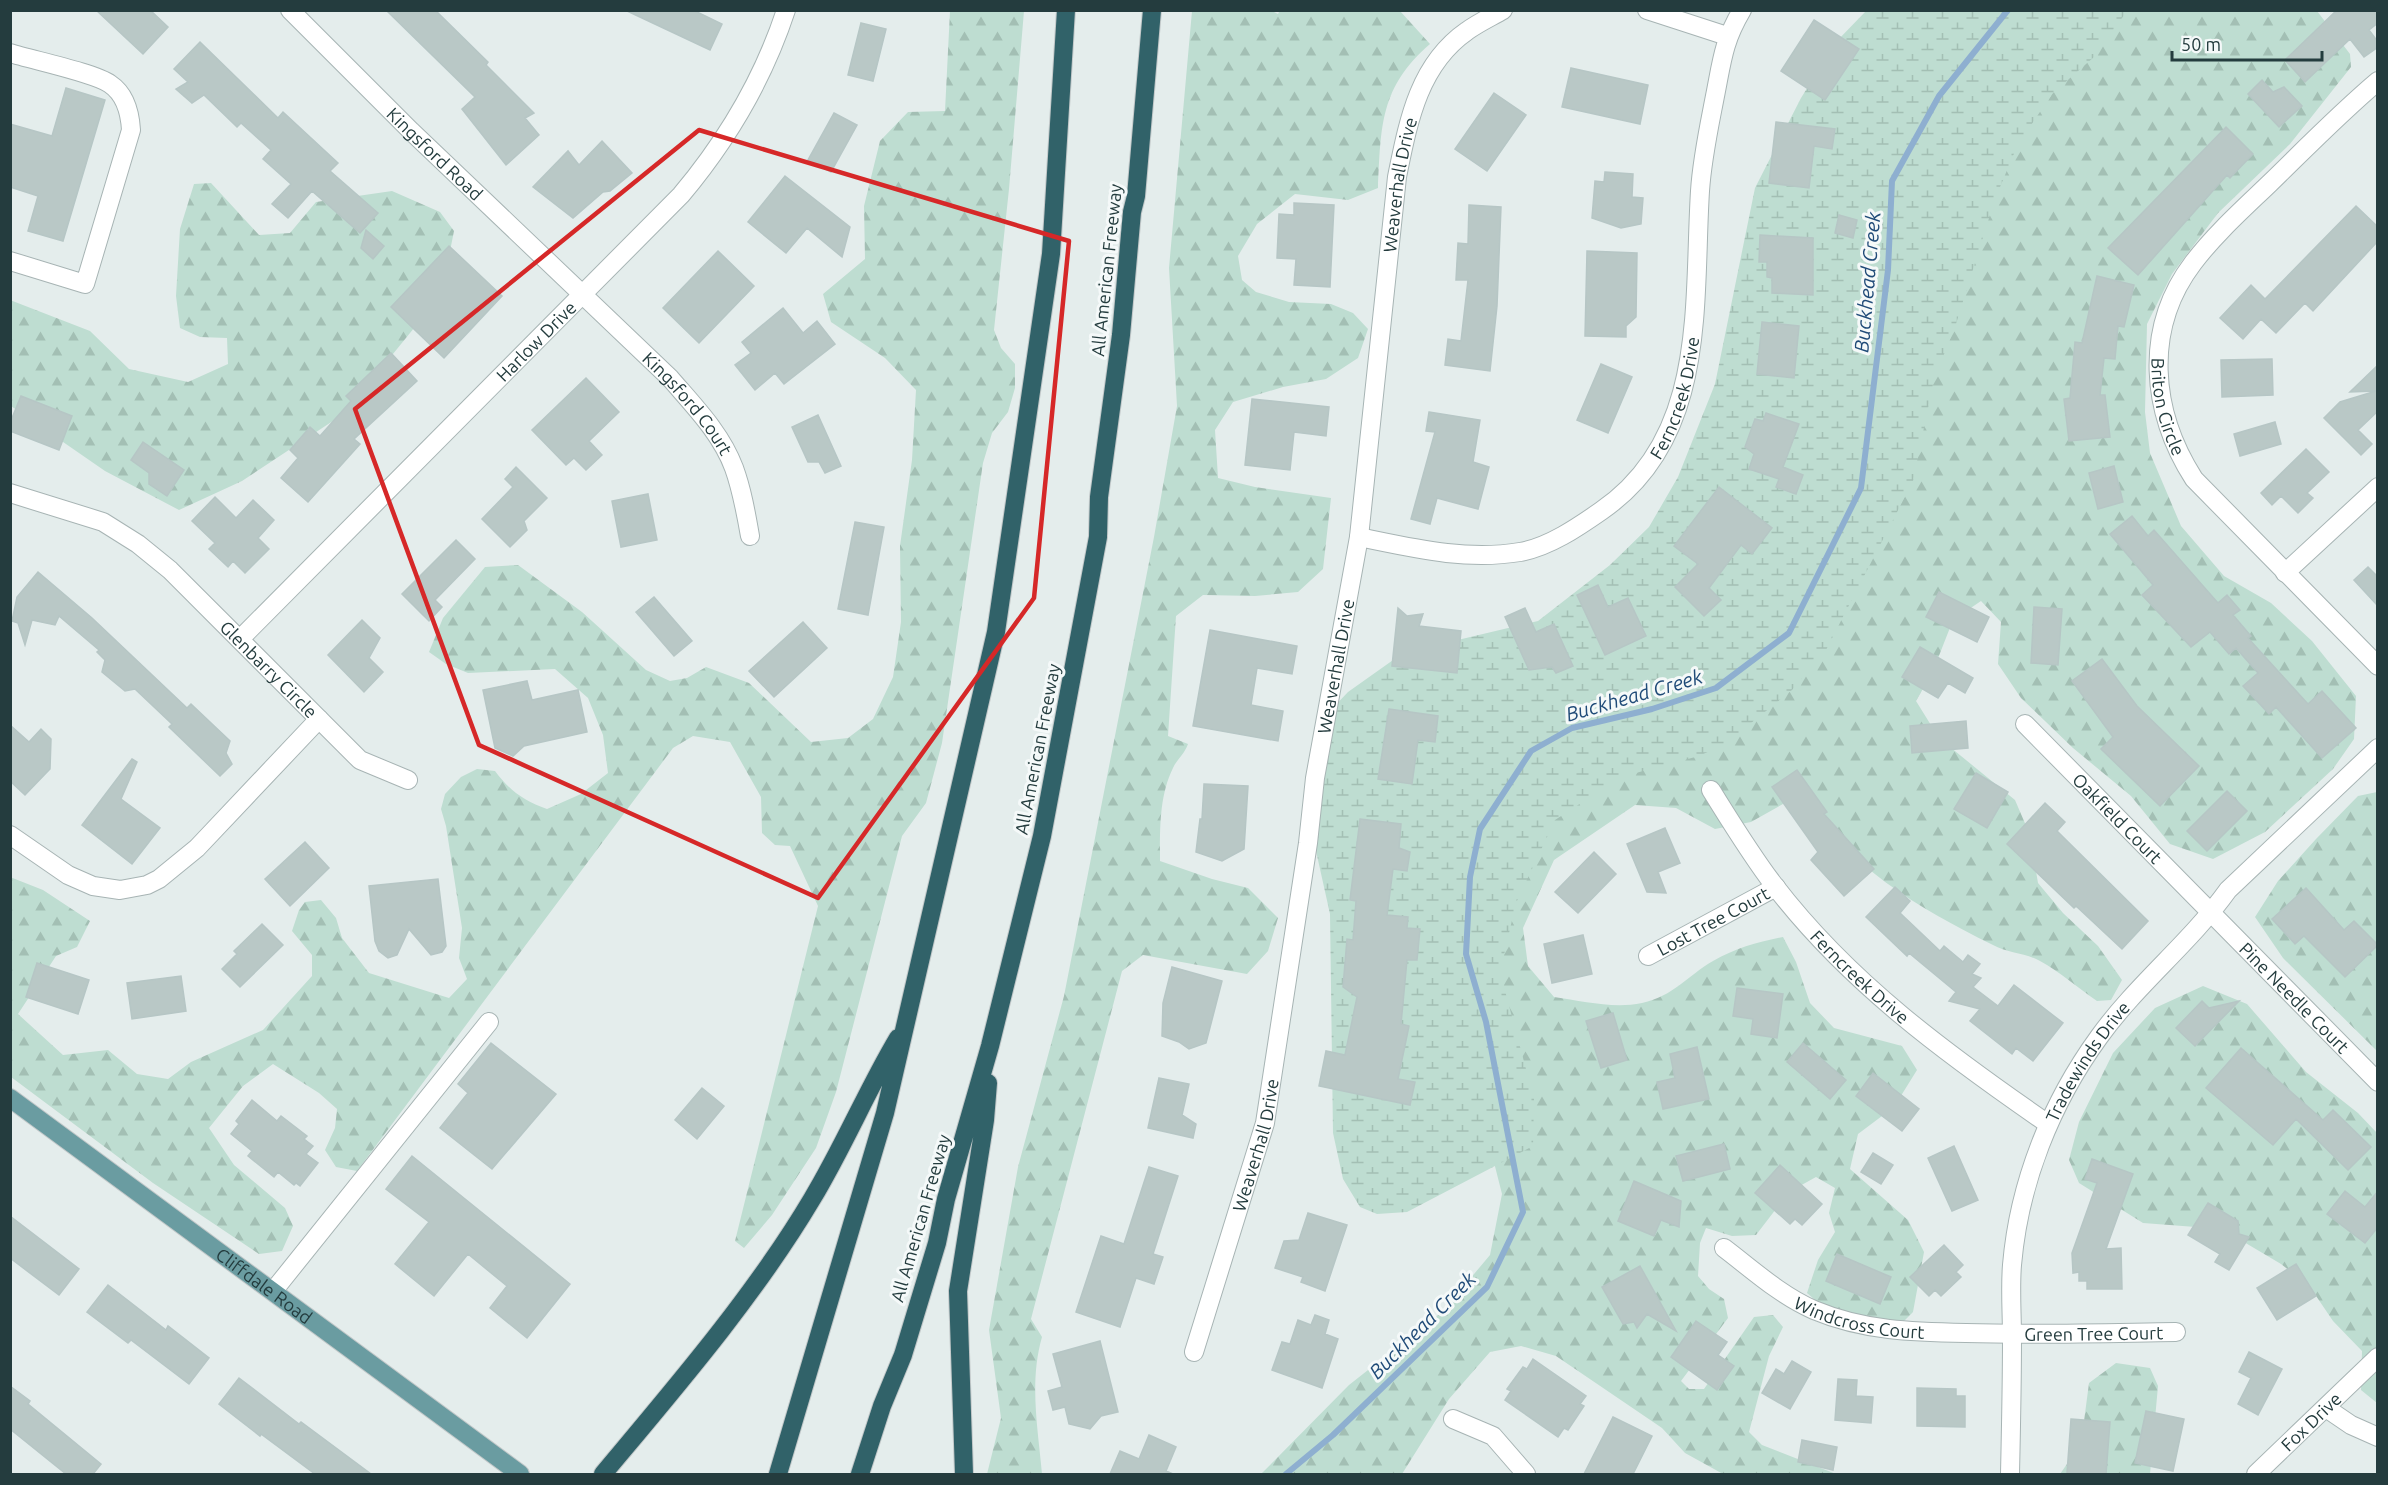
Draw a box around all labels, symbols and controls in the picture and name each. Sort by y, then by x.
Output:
scale bar [2172,24,2322,62]
text: 50 m [2181,34,2221,54]
street label: Kingsford Road [383,103,487,204]
street label: Weaverhall Drive [1379,115,1420,253]
street label: All American Freeway [1087,182,1125,357]
water label: Buckhead Creek [1849,210,1885,353]
street label: Harlow Drive [492,297,580,385]
street label: Ferncreek Drive [1646,335,1702,462]
street label: Kingsford Court [639,348,737,458]
street label: Briton Circle [2148,358,2189,458]
street label: Weaverhall Drive [1313,597,1358,735]
street label: Glenbarry Circle [216,616,322,722]
street label: All American Freeway [1011,662,1063,836]
water label: Buckhead Creek [1563,664,1706,726]
street label: Oakfield Court [2069,769,2166,867]
street label: Lost Tree Court [1654,883,1773,959]
street label: Ferncreek Drive [1807,926,1913,1027]
street label: Pine Needle Court [2236,938,2353,1057]
street label: Tradewinds Drive [2041,997,2133,1125]
street label: Weaverhall Drive [1228,1077,1282,1214]
street label: All American Freeway [887,1132,954,1304]
street label: Cliffdale Road [213,1244,316,1327]
water label: Buckhead Creek [1364,1266,1481,1383]
street label: Windcross Court [1791,1292,1925,1342]
street label: Green Tree Court [2024,1322,2163,1344]
street label: Fox Drive [2277,1388,2345,1455]

